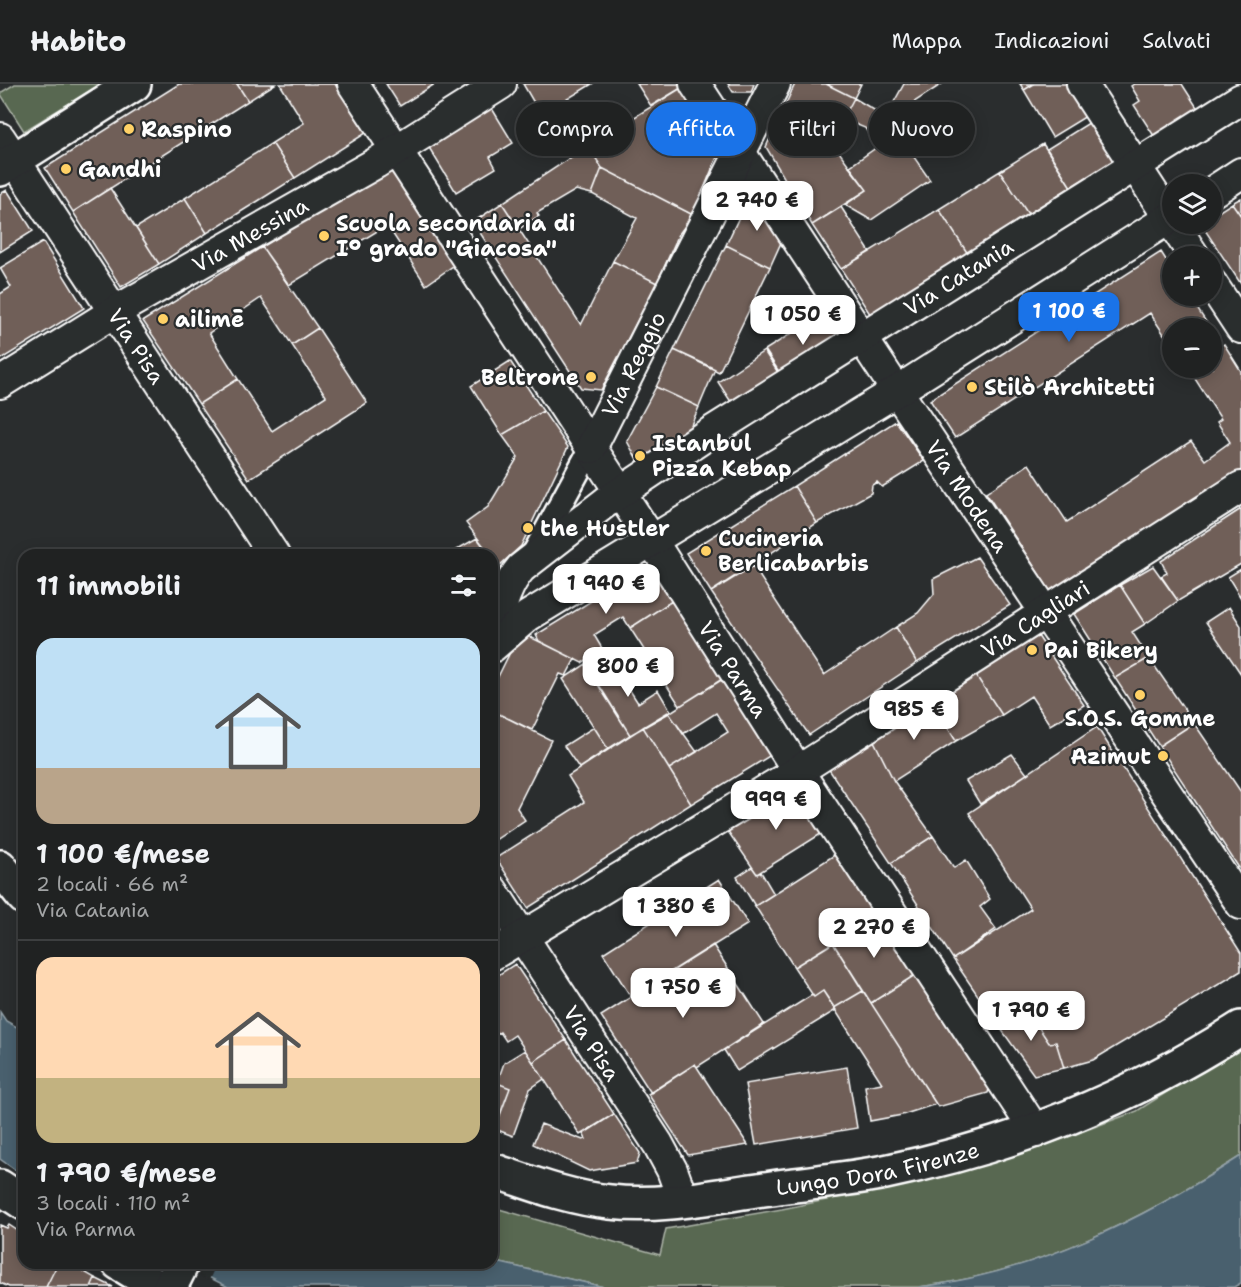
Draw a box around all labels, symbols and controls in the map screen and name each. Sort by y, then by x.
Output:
text: Habito [30,22,126,60]
text: Mappa [892,27,962,55]
text: Indicazioni [995,27,1109,55]
text: Salvati [1142,27,1211,55]
chip: Compra [516,102,634,156]
chip: Affitta [646,102,756,156]
chip: Filtri [768,102,857,156]
chip: Nuovo [869,102,975,156]
place label: Raspino [141,115,232,144]
marker: Raspino [122,122,136,136]
place label: Gandhi [78,155,162,184]
marker: Gandhi [59,162,73,176]
map controls [1162,174,1222,378]
button: layers [1162,174,1222,234]
pin: 2 740 € [702,181,812,232]
text: 2 740 € [715,187,799,213]
street label: Via Messina [187,190,314,279]
place label: Scuola secondaria di I° grado "Giacosa" [336,209,575,263]
marker: Scuola secondaria di I° grado "Giacosa" [317,229,331,243]
street label: Via Catania [898,232,1019,323]
button: + [1162,246,1222,306]
pin: 1 100 € [1014,292,1124,343]
pin: 1 050 € [748,295,858,346]
text: 1 100 € [1032,298,1106,324]
text: 1 050 € [764,301,842,327]
street label: Via Pisa [101,303,172,390]
place label: ailimē [175,305,244,334]
street label: Via Reggio [595,307,673,422]
marker: ailimē [156,312,170,326]
button: − [1162,318,1222,378]
place label: Beltrone [481,363,579,392]
marker: Beltrone [584,370,598,384]
place label: Stilò Architetti [984,373,1155,402]
marker: Stilò Architetti [965,380,979,394]
place label: Istanbul Pizza Kebap [652,429,791,483]
street label: Via Modena [919,435,1015,558]
marker: Istanbul Pizza Kebap [633,449,647,463]
place label: the Hustler [540,514,670,543]
marker: the Hustler [521,521,535,535]
place label: Cucineria Berlicabarbis [718,524,869,578]
marker: Cucineria Berlicabarbis [699,544,713,558]
pin: 1 940 € [551,564,661,615]
text: 11 immobili [36,568,181,603]
icon: filters [447,569,480,602]
text: 1 940 € [567,570,645,596]
street label: Via Cagliari [976,574,1096,665]
street label: Via Parma [691,616,775,724]
place label: Pai Bikery [1044,636,1158,665]
marker: Pai Bikery [1025,643,1039,657]
pin: 800 € [586,647,670,698]
text: 800 € [597,653,659,679]
icon: home [204,677,312,785]
marker: S.O.S. Gomme [1133,688,1147,702]
pin: 985 € [872,690,956,741]
text: 985 € [883,696,945,722]
place label: S.O.S. Gomme [1064,704,1216,733]
place label: Azimut [1070,742,1151,771]
marker: Azimut [1156,749,1170,763]
pin: 999 € [734,780,818,831]
text: 999 € [745,786,807,812]
text: 1 100 €/mese [36,836,210,871]
text: 2 locali · 66 m² [36,871,188,897]
pin: 1 380 € [621,887,731,938]
text: 1 380 € [637,893,715,919]
text: Via Catania [36,897,149,923]
pin: 2 270 € [819,908,929,959]
text: 2 270 € [833,914,915,940]
pin: 1 750 € [628,968,738,1019]
text: 1 750 € [645,974,721,1000]
pin: 1 790 € [976,991,1086,1042]
icon: home [204,996,312,1104]
text: 1 790 € [992,997,1070,1023]
street label: Via Pisa [556,1000,627,1087]
street label: Lungo Dora Firenze [774,1135,983,1202]
text: 1 790 €/mese [36,1155,217,1190]
text: 3 locali · 110 m² [36,1190,190,1216]
text: Via Parma [36,1216,135,1242]

